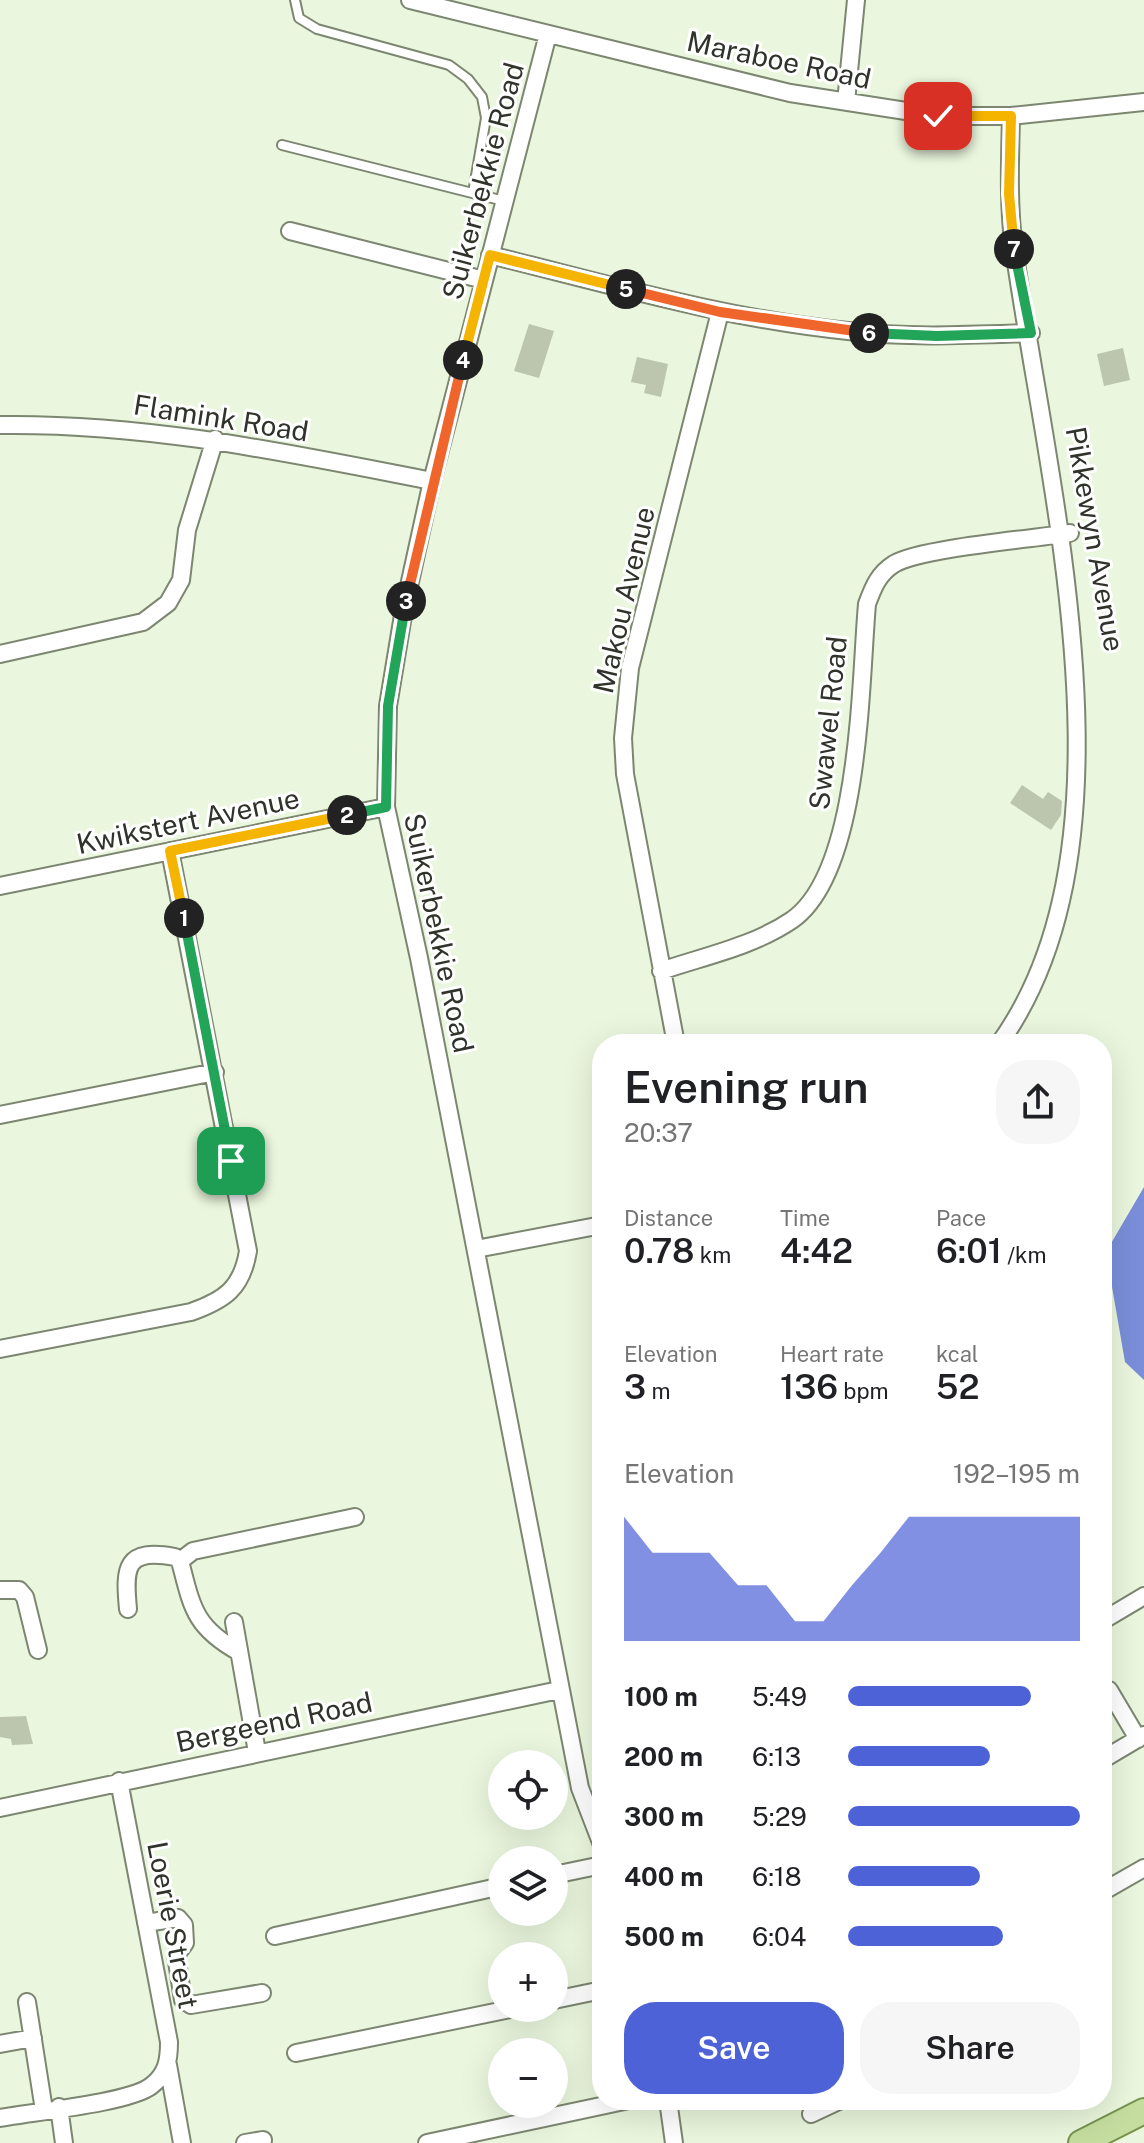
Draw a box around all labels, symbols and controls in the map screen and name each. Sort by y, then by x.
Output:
street label: Maraboe Road [684,24,874,95]
street label: Suikerbekkie Road [435,59,530,303]
pin [904,82,972,150]
icon: check [916,94,960,138]
pin: 7 [994,229,1034,269]
text: 7 [1007,236,1021,262]
pin: 5 [606,269,646,309]
text: 5 [619,276,633,302]
pin: 6 [849,313,889,353]
text: 6 [862,320,876,346]
pin: 4 [443,340,483,380]
text: 4 [456,347,470,373]
street label: Flamink Road [131,387,311,448]
street label: Pikkewyn Avenue [1059,424,1132,654]
street label: Makou Avenue [586,503,661,696]
pin: 3 [386,581,426,621]
text: 3 [399,588,413,614]
street label: Swawel Road [802,634,853,811]
street label: Kwikstert Avenue [73,781,302,860]
pin: 2 [327,795,367,835]
text: 2 [340,802,354,828]
street label: Suikerbekkie Road [398,810,481,1056]
pin: 1 [164,898,204,938]
text: 1 [179,905,189,931]
button: share [996,1060,1080,1144]
text: Evening run [624,1061,869,1113]
text: 20:37 [624,1117,693,1148]
pin [197,1127,265,1195]
icon: arrive [209,1139,253,1183]
text: Distance [624,1205,713,1231]
text: Time [780,1205,830,1231]
text: Pace [936,1205,986,1231]
text: 0.78 [624,1231,694,1271]
text: 4:42 [780,1231,853,1271]
text: 6:01 [936,1231,1002,1271]
text: km [694,1242,731,1268]
text: /km [1002,1242,1046,1268]
text: Elevation [624,1341,717,1367]
text: Heart rate [780,1341,884,1367]
text: kcal [936,1341,978,1367]
text: 3 [624,1367,646,1407]
text: 136 [780,1367,838,1407]
text: 52 [936,1367,979,1407]
text: m [646,1378,670,1404]
text: bpm [838,1378,889,1404]
text: Elevation [624,1458,734,1489]
text: 192–195 m [953,1458,1080,1489]
text: 100 m [624,1681,698,1712]
text: 5:49 [752,1681,807,1712]
street label: Bergeend Road [173,1685,375,1758]
text: 200 m [624,1741,703,1772]
text: 6:13 [752,1741,801,1772]
map controls [488,1750,568,2118]
button: locate [488,1750,568,1830]
text: 300 m [624,1801,704,1832]
text: 5:29 [752,1801,807,1832]
street label: Loerie Street [141,1839,206,2011]
button: layers [488,1846,568,1926]
text: 400 m [624,1861,704,1892]
text: 6:18 [752,1861,801,1892]
text: 500 m [624,1921,704,1952]
text: 6:04 [752,1921,806,1952]
button: + [488,1942,568,2022]
button: Save [624,2002,844,2094]
button: Share [860,2002,1080,2094]
button: − [488,2038,568,2118]

